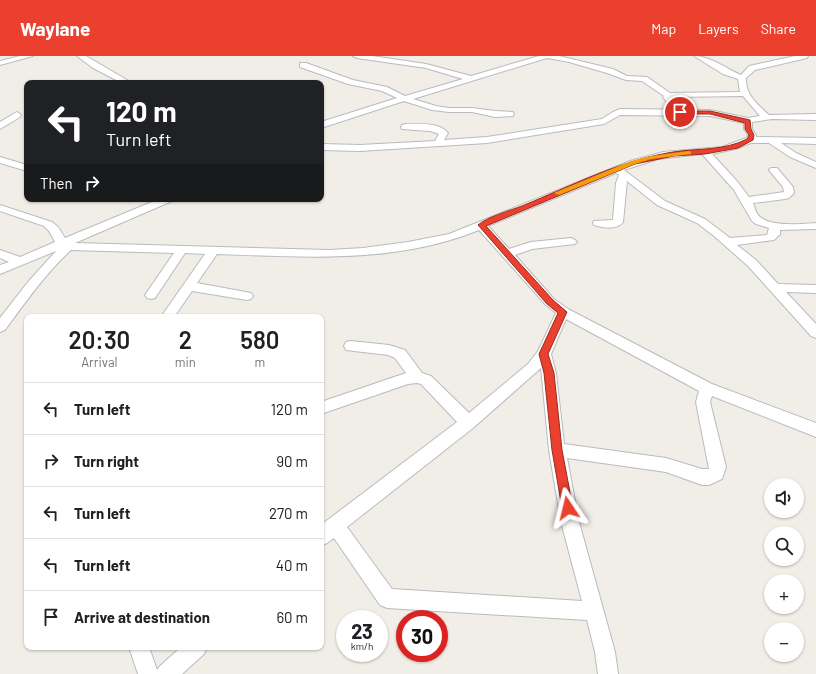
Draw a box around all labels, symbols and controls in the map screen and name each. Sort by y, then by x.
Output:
text: Waylane [20,17,90,40]
text: Map [651,20,676,37]
text: Layers [698,20,739,37]
text: Share [761,20,796,37]
text: 120 m [106,94,177,128]
pin [663,95,697,129]
icon: left [40,96,92,148]
icon: arrive [669,101,691,123]
text: Turn left [106,128,172,150]
icon: right [81,172,103,194]
text: Then [40,174,73,192]
text: 20:30 [69,325,130,354]
text: 2 [179,325,192,354]
text: 580 [240,325,280,354]
text: Arrival [81,354,118,370]
text: min [175,354,196,370]
text: m [255,354,265,370]
icon: left [40,398,62,420]
text: Turn left [74,400,130,418]
text: 120 m [271,400,308,418]
icon: right [40,450,62,472]
text: Turn right [74,452,139,470]
text: 90 m [276,452,308,470]
map controls [764,478,804,662]
button: sound [764,478,804,518]
position arrow [547,487,589,529]
icon: left [40,502,62,524]
text: Turn left [74,504,130,522]
text: 270 m [269,504,308,522]
button: search [764,526,804,566]
icon: left [40,554,62,576]
text: Turn left [74,556,130,574]
text: 40 m [276,556,308,574]
button: + [764,574,804,614]
icon: arrive [40,606,62,628]
text: Arrive at destination [74,608,210,626]
text: 60 m [276,608,308,626]
speed limit sign: 30 [396,610,448,662]
text: 23 [351,619,373,643]
button: − [764,622,804,662]
text: km/h [351,640,373,652]

